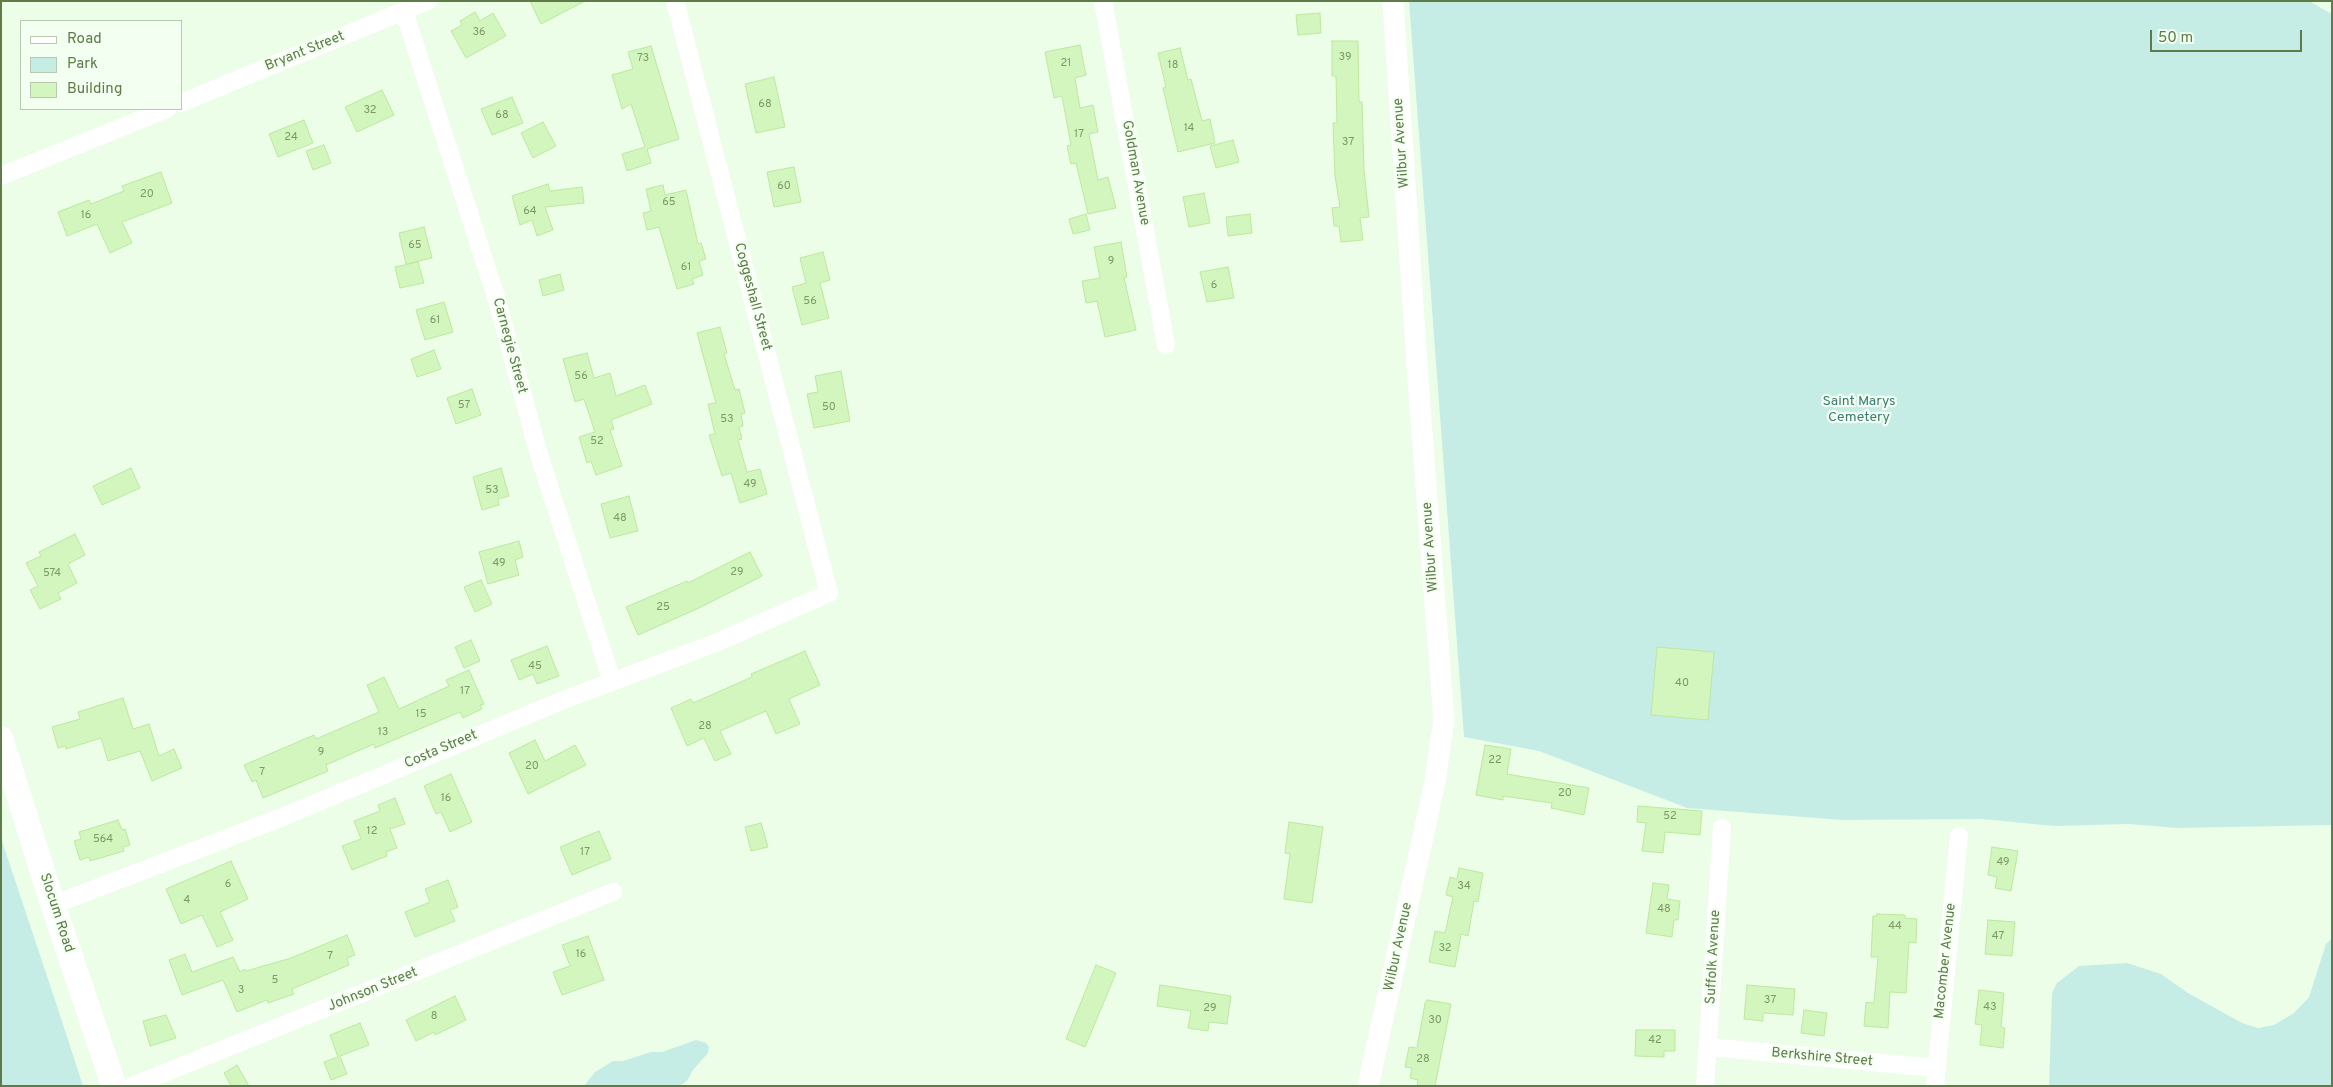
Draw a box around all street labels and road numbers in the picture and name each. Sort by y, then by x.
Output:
street label: Bryant Street [263,28,347,76]
street label: Wilbur Avenue [1390,97,1414,189]
street label: Goldman Avenue [1117,119,1153,227]
street label: Coggeshall Street [729,241,775,353]
street label: Carnegie Street [488,296,530,396]
street label: Wilbur Avenue [1419,501,1443,593]
street label: Costa Street [402,727,480,773]
street label: Slocum Road [35,871,77,955]
street label: Wilbur Avenue [1381,901,1417,993]
street label: Macomber Avenue [1932,902,1960,1020]
street label: Suffolk Avenue [1703,909,1725,1005]
street label: Johnson Street [326,964,420,1016]
street label: Berkshire Street [1770,1045,1874,1071]

